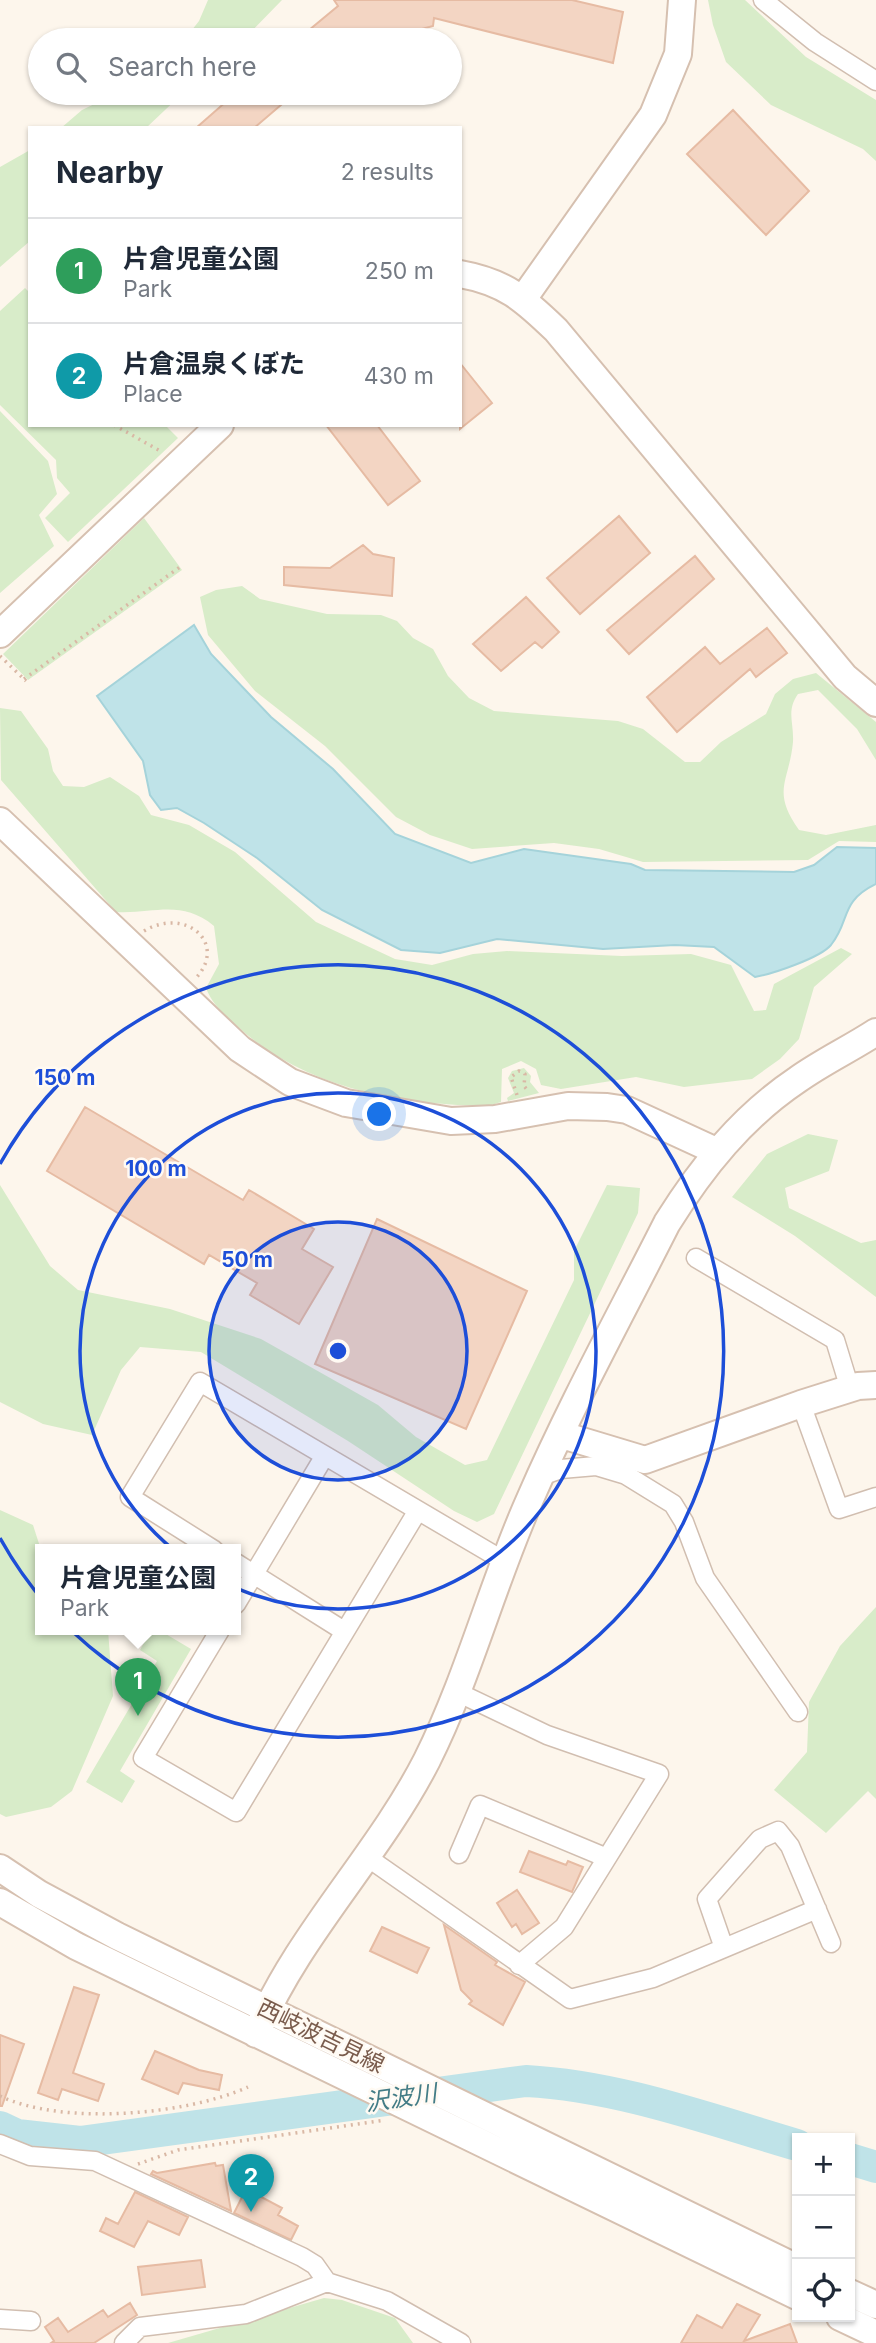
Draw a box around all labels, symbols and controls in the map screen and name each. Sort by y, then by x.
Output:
search box [28,28,462,105]
icon: search [52,48,90,86]
text: Search here [108,51,257,82]
text: Nearby [56,154,164,190]
text: 2 results [341,158,434,186]
text: 片倉児童公園 [123,243,279,274]
text: 1 [74,257,84,285]
text: 250 m [365,257,434,285]
text: Park [123,275,172,303]
text: 片倉温泉くぼた [123,348,305,379]
text: 2 [72,362,86,390]
text: 430 m [364,362,434,390]
text: Place [123,380,183,408]
text: 150 m [35,1065,95,1090]
your location [362,1097,396,1131]
text: 100 m [125,1156,187,1181]
text: 50 m [221,1247,273,1272]
centre of rings [326,1339,350,1363]
popup [35,1544,241,1635]
text: 片倉児童公園 [60,1562,216,1593]
text: Park [60,1594,109,1622]
pin: 1 [115,1658,161,1716]
street label: 西岐波吉見線 [253,1993,389,2079]
water label: 沢波川 [363,2078,442,2117]
map controls [792,2133,855,2322]
button: + [792,2133,855,2196]
pin: 2 [228,2154,274,2212]
button: − [792,2196,855,2259]
button: locate [792,2259,855,2322]

